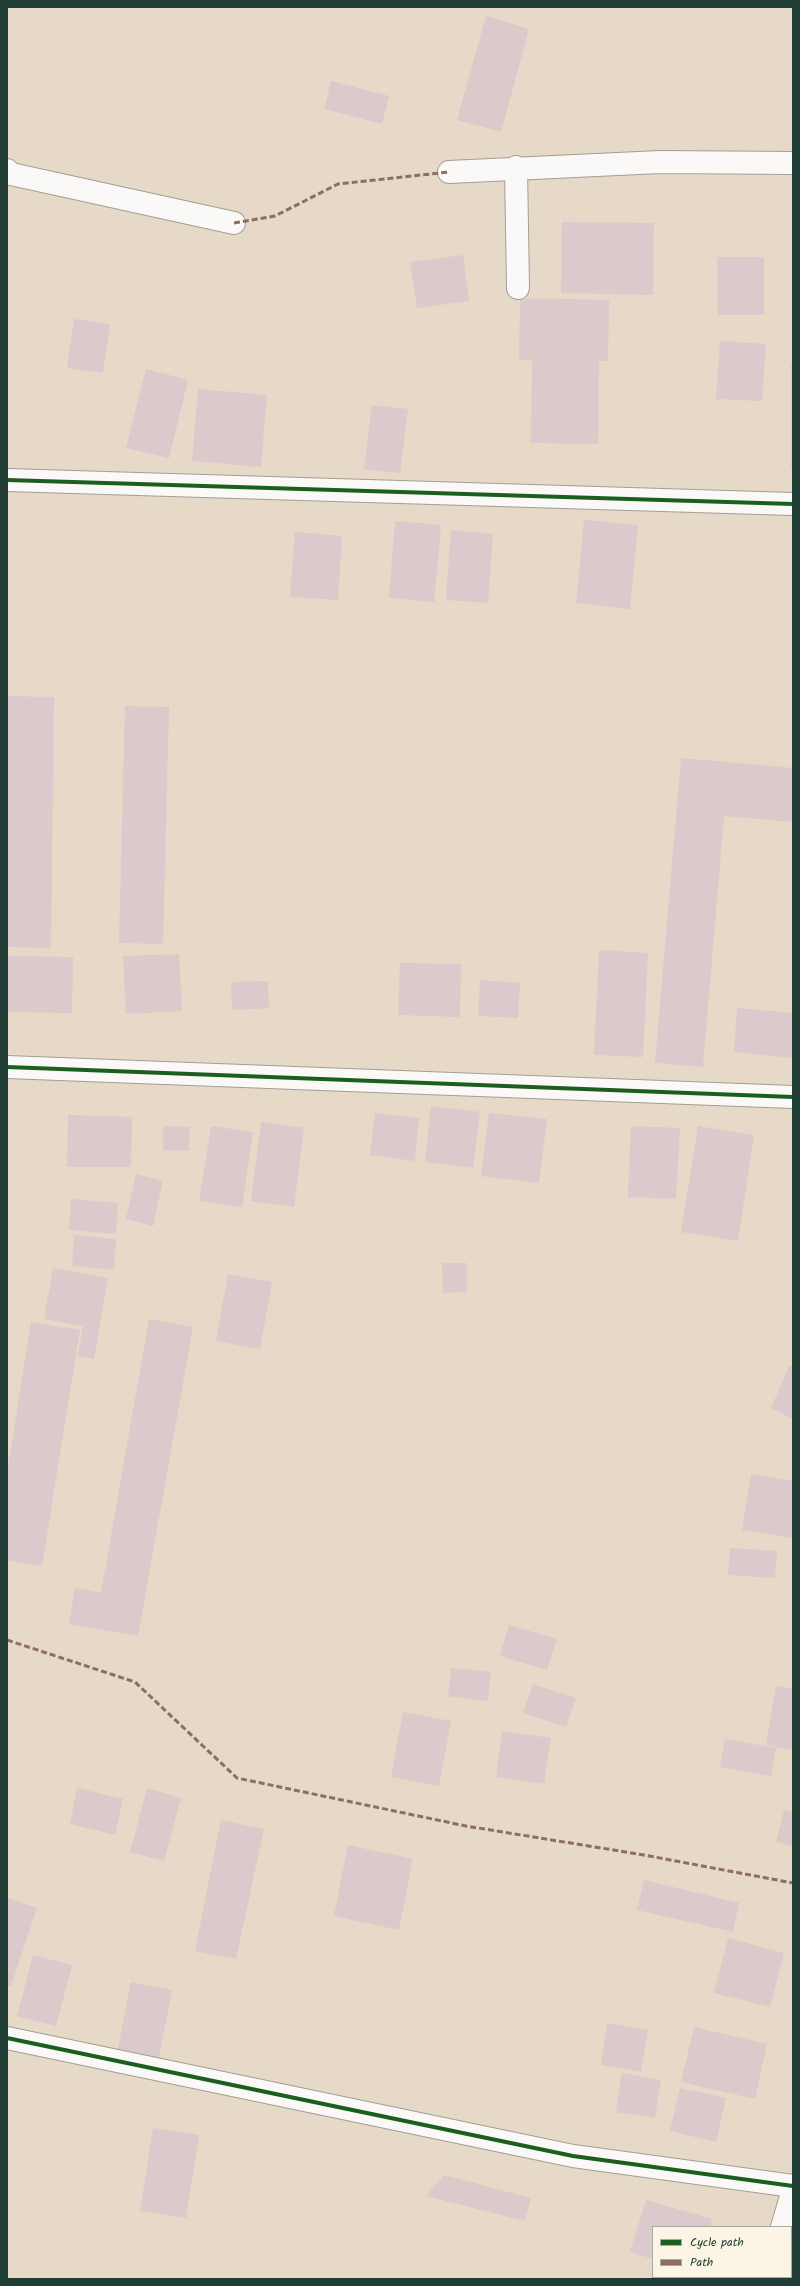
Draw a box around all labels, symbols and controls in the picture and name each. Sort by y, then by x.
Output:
legend [652,2226,792,2278]
text: Cycle path [690,2233,744,2252]
text: Path [690,2253,713,2272]

